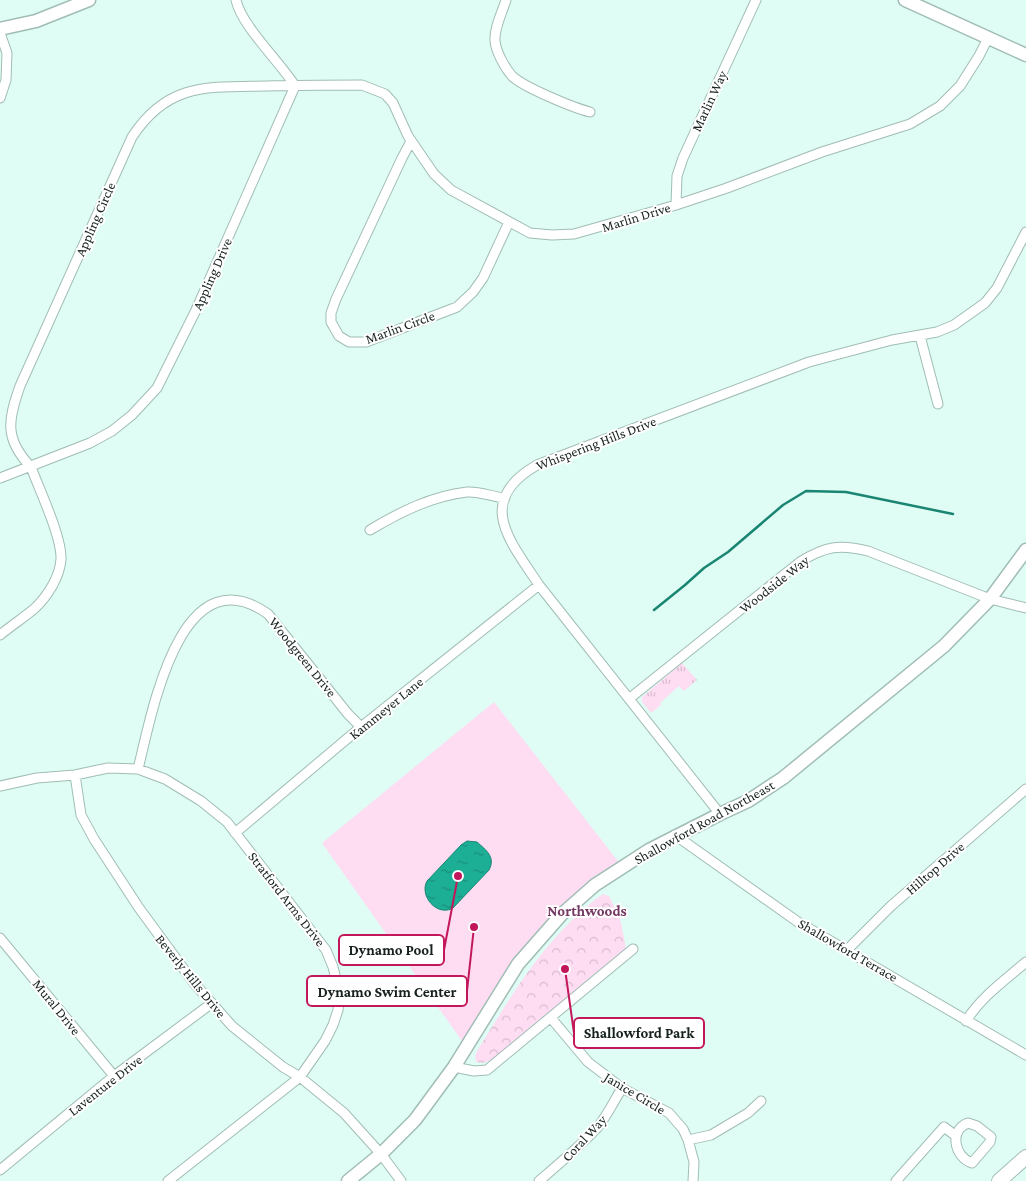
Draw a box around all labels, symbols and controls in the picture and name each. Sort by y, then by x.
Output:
street label: Marlin Way [688,67,730,134]
street label: Appling Circle [72,180,118,258]
street label: Marlin Drive [600,199,672,235]
street label: Appling Drive [189,235,235,313]
street label: Marlin Circle [363,307,437,347]
street label: Whispering Hills Drive [534,413,658,473]
street label: Woodside Way [736,552,812,616]
street label: Woodgreen Drive [266,614,340,700]
street label: Kammeyer Lane [346,673,426,743]
street label: Shallowford Road Northeast [631,777,777,867]
street label: Hilltop Drive [903,838,967,898]
street label: Stratford Arms Drive [245,849,329,949]
district label: Northwoods [547,903,627,919]
street label: Shallowford Terrace [795,915,901,985]
street label: Beverly Hills Drive [152,931,230,1021]
callout: Dynamo Pool [339,935,444,965]
text: Dynamo Pool [348,942,434,958]
street label: Mural Drive [30,976,84,1038]
callout: Dynamo Swim Center [307,976,467,1006]
text: Dynamo Swim Center [317,984,457,1000]
callout: Shallowford Park [574,1018,704,1048]
text: Shallowford Park [584,1025,695,1041]
street label: Laventure Drive [65,1051,145,1119]
street label: Janice Circle [600,1067,668,1117]
street label: Coral Way [558,1111,610,1165]

